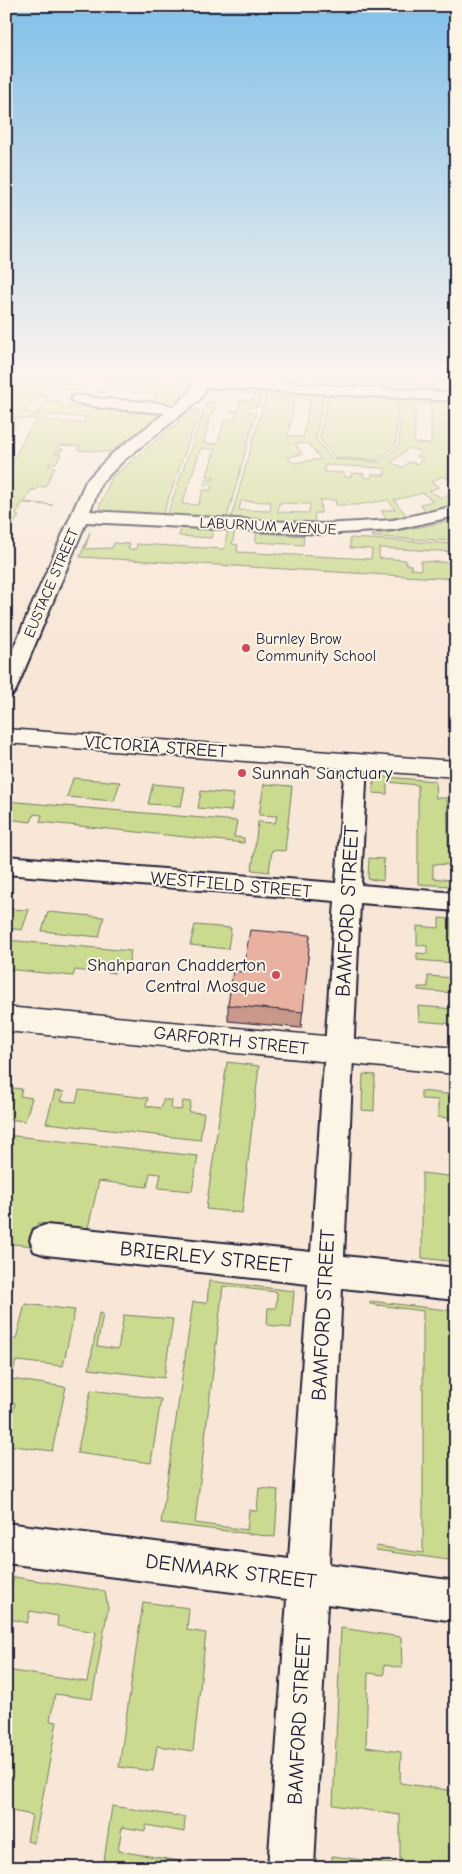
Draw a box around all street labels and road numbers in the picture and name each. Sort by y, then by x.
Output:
street label: LABURNUM AVENUE [199,513,337,539]
street label: EUSTACE STREET [20,525,82,640]
street label: VICTORIA STREET [84,732,228,762]
street label: BAMFORD STREET [331,824,363,998]
street label: WESTFIELD STREET [150,867,313,903]
street label: GARFORTH STREET [152,1022,310,1060]
street label: BAMFORD STREET [307,1228,339,1402]
street label: BRIERLEY STREET [119,1236,293,1278]
street label: DENMARK STREET [144,1549,318,1593]
street label: BAMFORD STREET [283,1632,315,1806]

